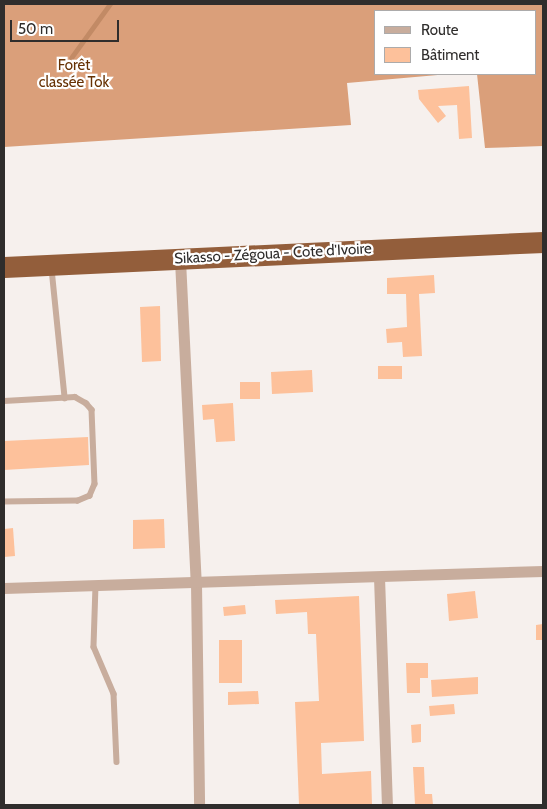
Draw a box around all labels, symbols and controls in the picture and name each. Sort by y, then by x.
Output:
scale bar [12,10,121,42]
legend [374,10,537,75]
text: 50 m [18,20,53,38]
text: Route [421,21,459,39]
text: Bâtiment [421,46,479,64]
park label: Forêt classée Tok [39,56,109,91]
street label: Sikasso - Zégoua - Cote d'Ivoire [174,240,372,268]

